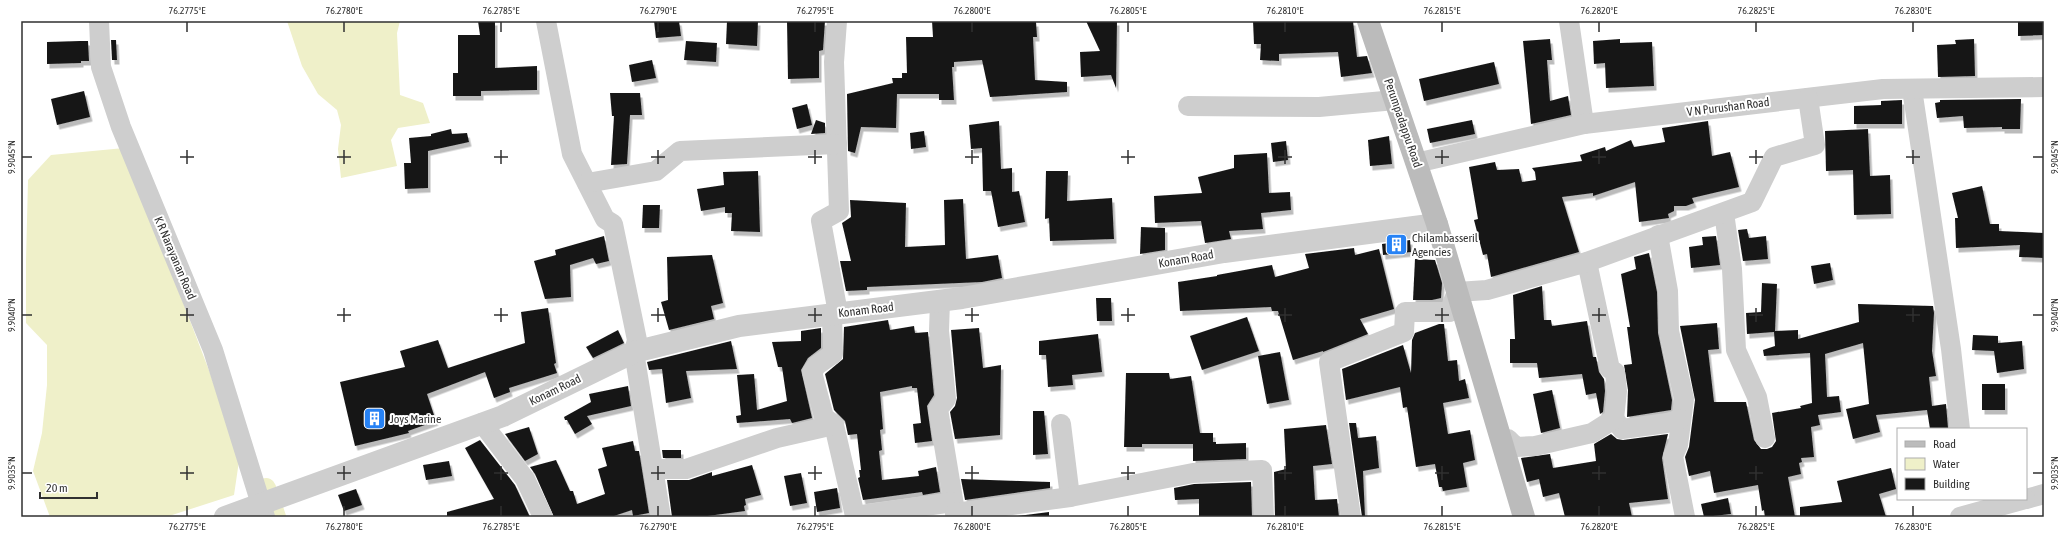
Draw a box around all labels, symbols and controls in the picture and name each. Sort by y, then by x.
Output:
text: 76.2775°E [169,5,206,16]
text: 76.2780°E [326,5,363,16]
text: 76.2785°E [483,5,520,16]
text: 76.2790°E [640,5,677,16]
text: 76.2795°E [797,5,834,16]
text: 76.2800°E [954,5,991,16]
text: 76.2805°E [1110,5,1147,16]
text: 76.2810°E [1267,5,1304,16]
text: 76.2815°E [1424,5,1461,16]
text: 76.2820°E [1581,5,1618,16]
text: 76.2825°E [1738,5,1775,16]
text: 76.2830°E [1895,5,1932,16]
street label: Perumpadappu Road [1381,77,1425,169]
street label: V N Purushan Road [1686,95,1770,119]
text: 9.9045°N [6,140,17,174]
text: 9.9045°N [2049,140,2060,174]
street label: K R Narayanan Road [151,214,199,302]
place label: Chilambasseril Agencies [1412,231,1479,259]
building icon: Chilambasseril Agencies [1383,232,1409,258]
street label: Konam Road [1157,247,1215,271]
text: 9.9040°N [6,298,17,332]
text: 9.9040°N [2049,298,2060,332]
street label: Konam Road [837,300,895,320]
street label: Konam Road [527,371,583,409]
building icon: Joys Marine [362,406,388,432]
place label: Joys Marine [390,412,441,426]
legend [1897,428,2027,500]
text: Road [1933,437,1956,451]
text: 9.9035°N [6,456,17,490]
text: 9.9035°N [2049,456,2060,490]
text: Water [1933,457,1960,471]
scale bar [40,474,97,500]
text: Building [1933,477,1971,491]
text: 20 m [46,481,68,495]
text: 76.2775°E [169,521,206,532]
text: 76.2780°E [326,521,363,532]
text: 76.2785°E [483,521,520,532]
text: 76.2790°E [640,521,677,532]
text: 76.2795°E [797,521,834,532]
text: 76.2800°E [954,521,991,532]
text: 76.2805°E [1110,521,1147,532]
text: 76.2810°E [1267,521,1304,532]
text: 76.2815°E [1424,521,1461,532]
text: 76.2820°E [1581,521,1618,532]
text: 76.2825°E [1738,521,1775,532]
text: 76.2830°E [1895,521,1932,532]

